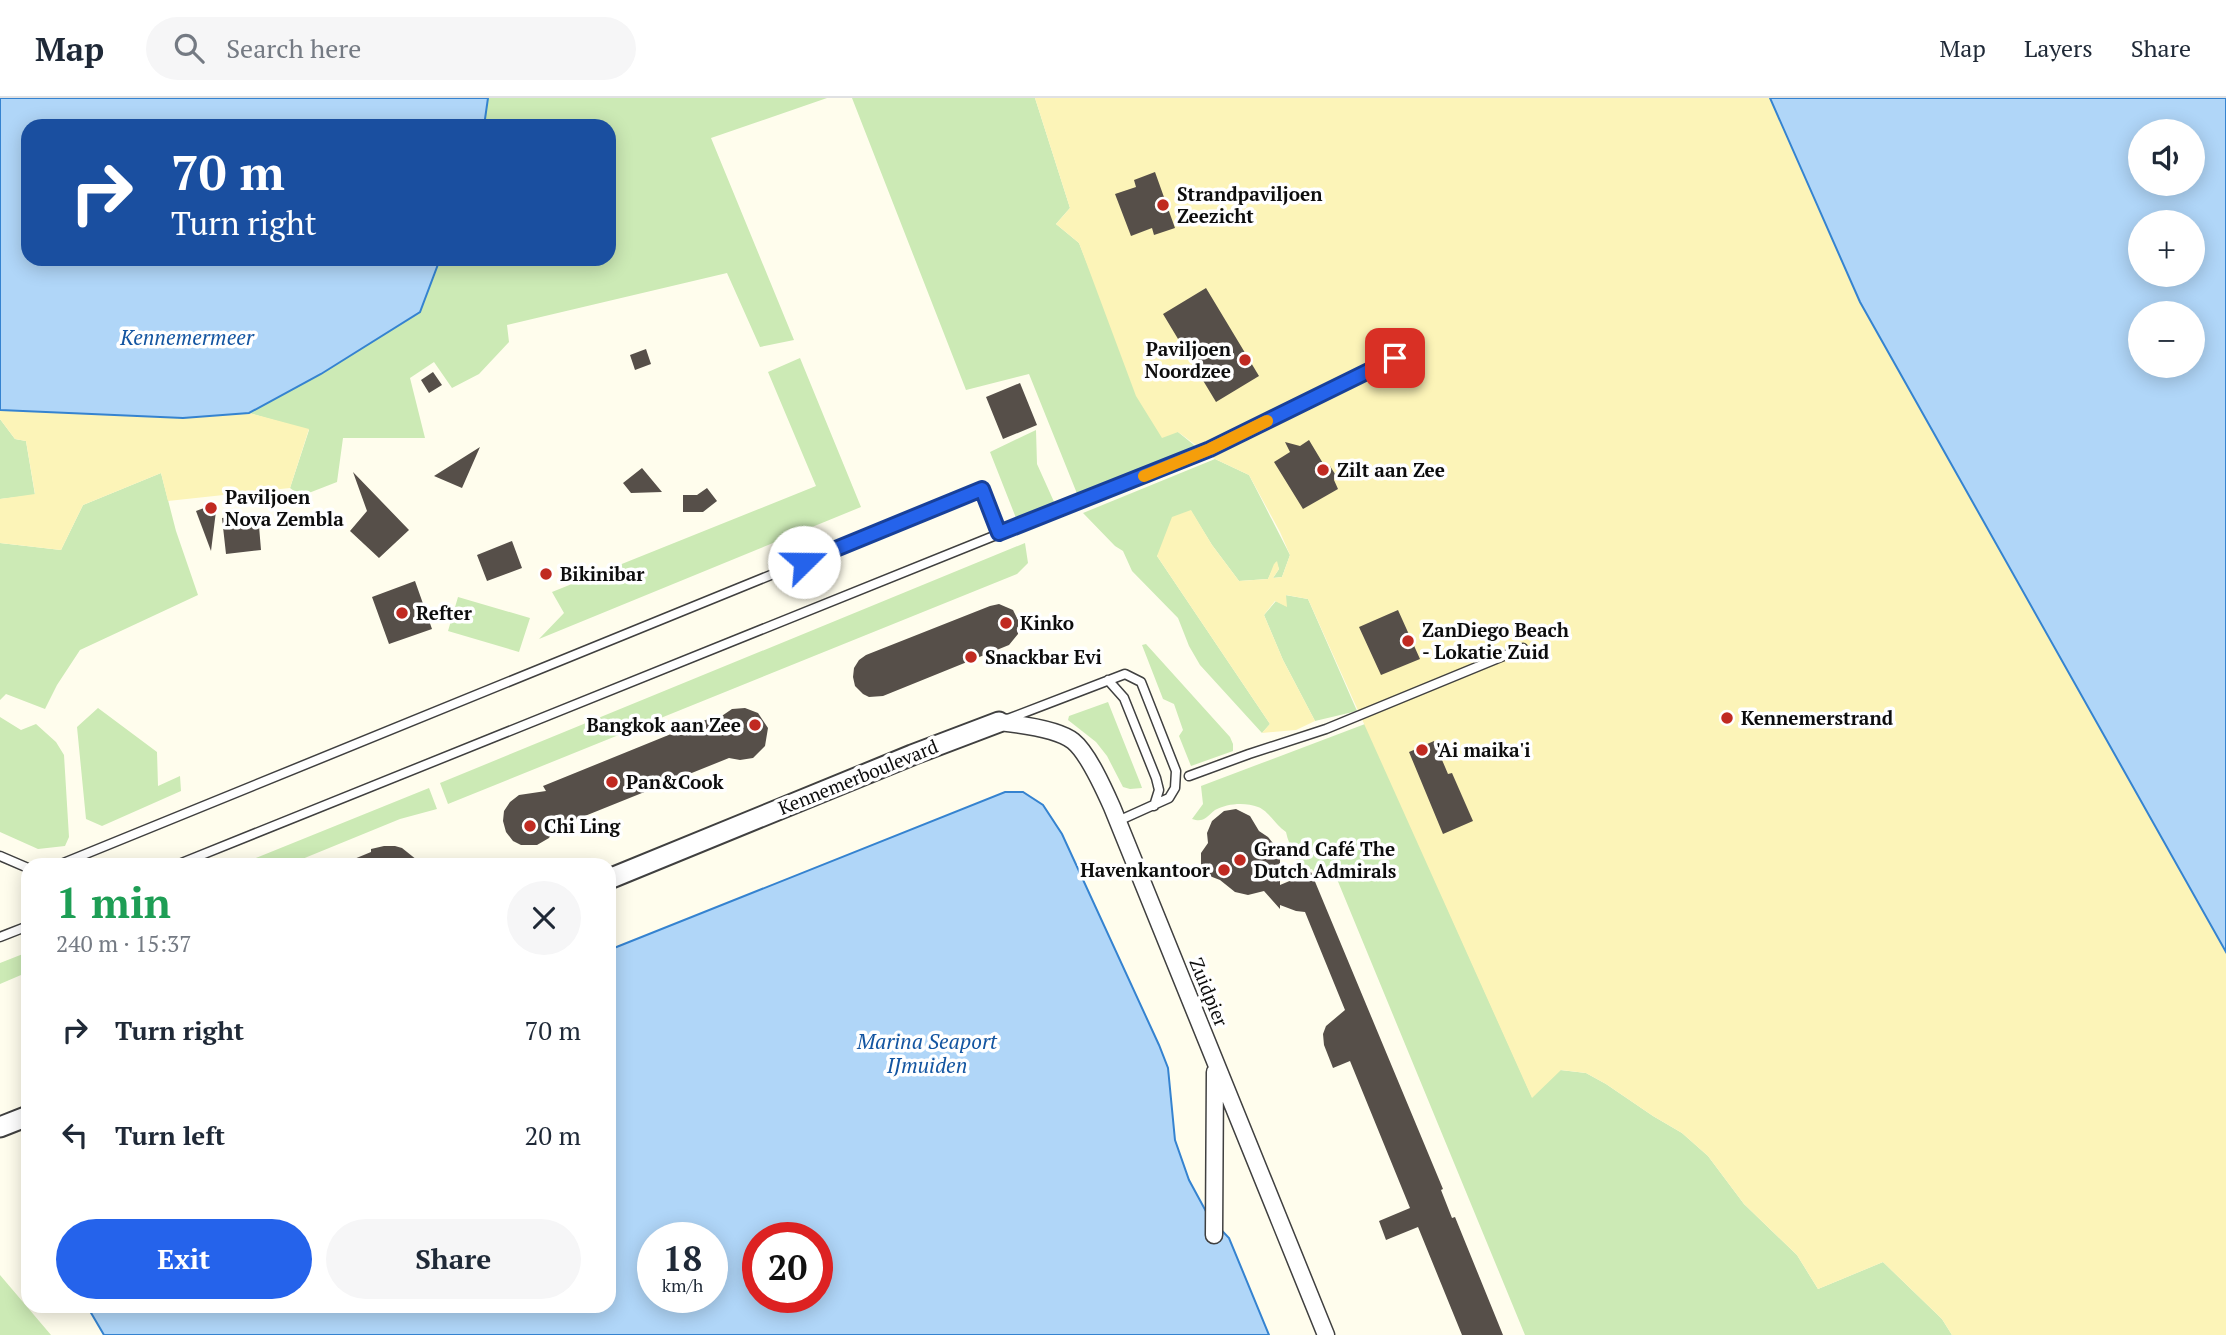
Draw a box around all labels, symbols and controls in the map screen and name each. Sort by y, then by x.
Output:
search box [146,17,636,80]
text: Map [35,27,104,70]
icon: search [170,29,208,67]
text: Search here [226,31,361,65]
text: Map [1939,32,1986,64]
text: Layers [2024,32,2093,64]
text: Share [2131,32,2191,64]
map controls [2128,119,2205,378]
button: sound [2128,119,2205,196]
text: 70 m [171,139,285,204]
icon: right [56,147,147,238]
place label: Strandpaviljoen Zeezicht [1177,181,1323,228]
marker: Strandpaviljoen Zeezicht [1155,197,1171,213]
text: Turn right [171,202,317,244]
button: + [2128,210,2205,287]
button: − [2128,301,2205,378]
water label: Kennemermeer [119,323,255,351]
pin [1365,328,1425,388]
place label: Paviljoen Noordzee [1145,336,1232,383]
icon: arrive [1376,339,1414,377]
marker: Paviljoen Noordzee [1237,352,1253,368]
place label: Zilt aan Zee [1337,457,1445,482]
marker: Zilt aan Zee [1315,462,1331,478]
place label: Paviljoen Nova Zembla [225,484,344,531]
marker: Paviljoen Nova Zembla [203,500,219,516]
position arrow [767,525,841,599]
place label: Bikinibar [560,561,645,586]
marker: Bikinibar [538,566,554,582]
place label: Refter [416,600,473,625]
marker: Refter [394,605,410,621]
place label: Kinko [1020,610,1074,635]
marker: Kinko [998,615,1014,631]
place label: ZanDiego Beach - Lokatie Zuid [1422,617,1569,664]
marker: ZanDiego Beach - Lokatie Zuid [1400,633,1416,649]
place label: Snackbar Evi [985,644,1102,669]
marker: Snackbar Evi [963,649,979,665]
place label: Kennemerstrand [1741,705,1894,730]
marker: Kennemerstrand [1719,710,1735,726]
place label: Bangkok aan Zee [586,712,741,737]
marker: Bangkok aan Zee [747,717,763,733]
street label: Kennemerboulevard [774,733,942,820]
place label: 'Ai maika'i [1436,737,1530,762]
marker: 'Ai maika'i [1414,742,1430,758]
place label: Pan&Cook [626,769,724,794]
marker: Pan&Cook [604,774,620,790]
place label: Chi Ling [544,813,622,838]
marker: Chi Ling [522,818,538,834]
place label: Grand Café The Dutch Admirals [1254,836,1397,883]
marker: Grand Café The Dutch Admirals [1232,852,1248,868]
place label: Havenkantoor [1080,857,1211,882]
marker: Havenkantoor [1216,862,1232,878]
text: 1 min [56,874,171,930]
button: close [507,881,581,955]
text: 240 m · 15:37 [56,928,191,959]
street label: Zuidpier [1184,954,1235,1031]
icon: right [56,1011,94,1049]
text: Turn right [115,1013,244,1047]
text: 70 m [525,1013,581,1047]
water label: Marina Seaport IJmuiden [856,1027,998,1079]
icon: left [56,1116,94,1154]
text: Turn left [115,1118,225,1152]
text: 20 m [525,1118,581,1152]
button: Exit [56,1219,312,1299]
button: Share [326,1219,581,1299]
speed limit sign: 20 [742,1222,833,1313]
text: 18 [663,1235,702,1281]
text: km/h [662,1273,703,1297]

